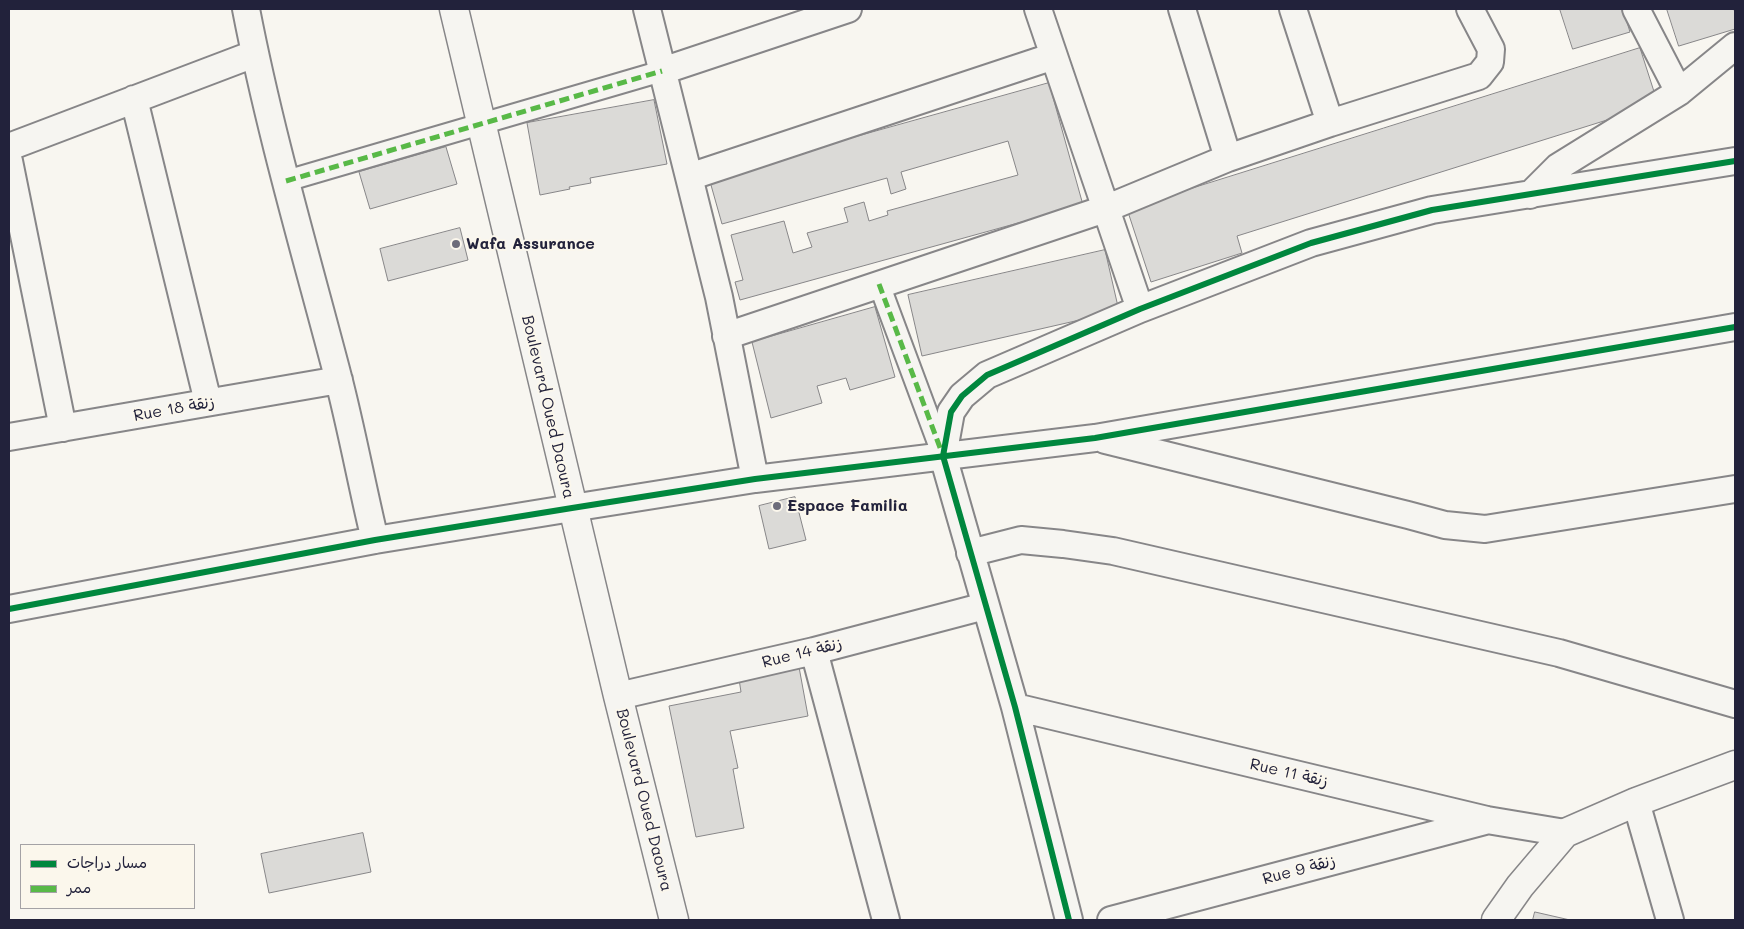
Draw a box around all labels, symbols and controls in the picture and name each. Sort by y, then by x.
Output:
place label: Wafa Assurance [466,234,595,254]
marker: Wafa Assurance [450,238,462,250]
street label: Boulevard Oued Daoura [518,313,578,501]
street label: Rue 18 زنقة [132,392,216,426]
place label: Espace Familia [787,496,908,516]
marker: Espace Familia [771,500,783,512]
street label: Rue 14 زنقة [760,634,844,672]
street label: Boulevard Oued Daoura [612,707,676,893]
street label: Rue 11 زنقة [1248,755,1330,791]
legend [20,844,195,909]
street label: Rue 9 زنقة [1260,851,1338,889]
text: مسار دراجات [67,852,147,872]
text: ممر [67,877,91,897]

